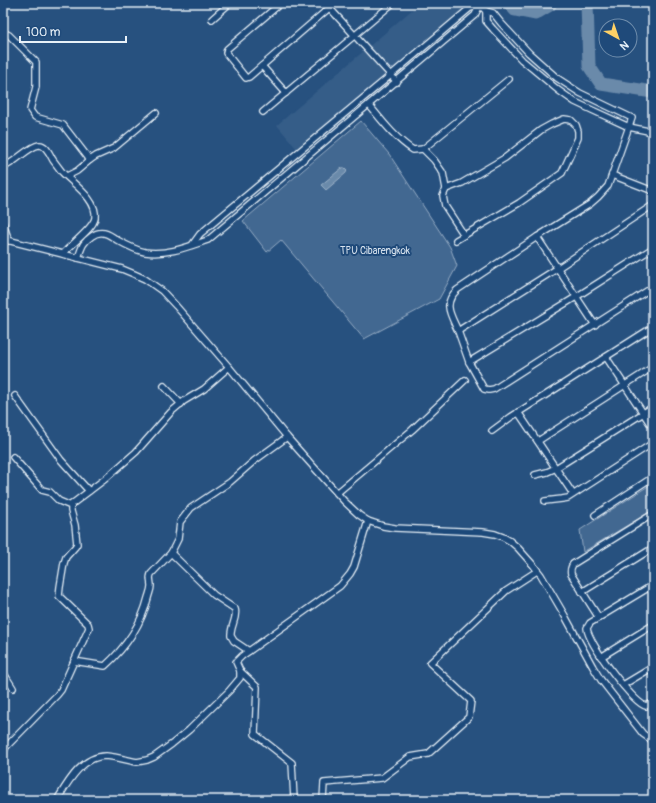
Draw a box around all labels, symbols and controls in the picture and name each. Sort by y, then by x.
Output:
scale bar [20,18,126,44]
north arrow [598,18,638,58]
text: 100 m [26,25,61,40]
text: N [617,38,631,53]
park label: TPU Cibarengkok [340,245,411,257]

